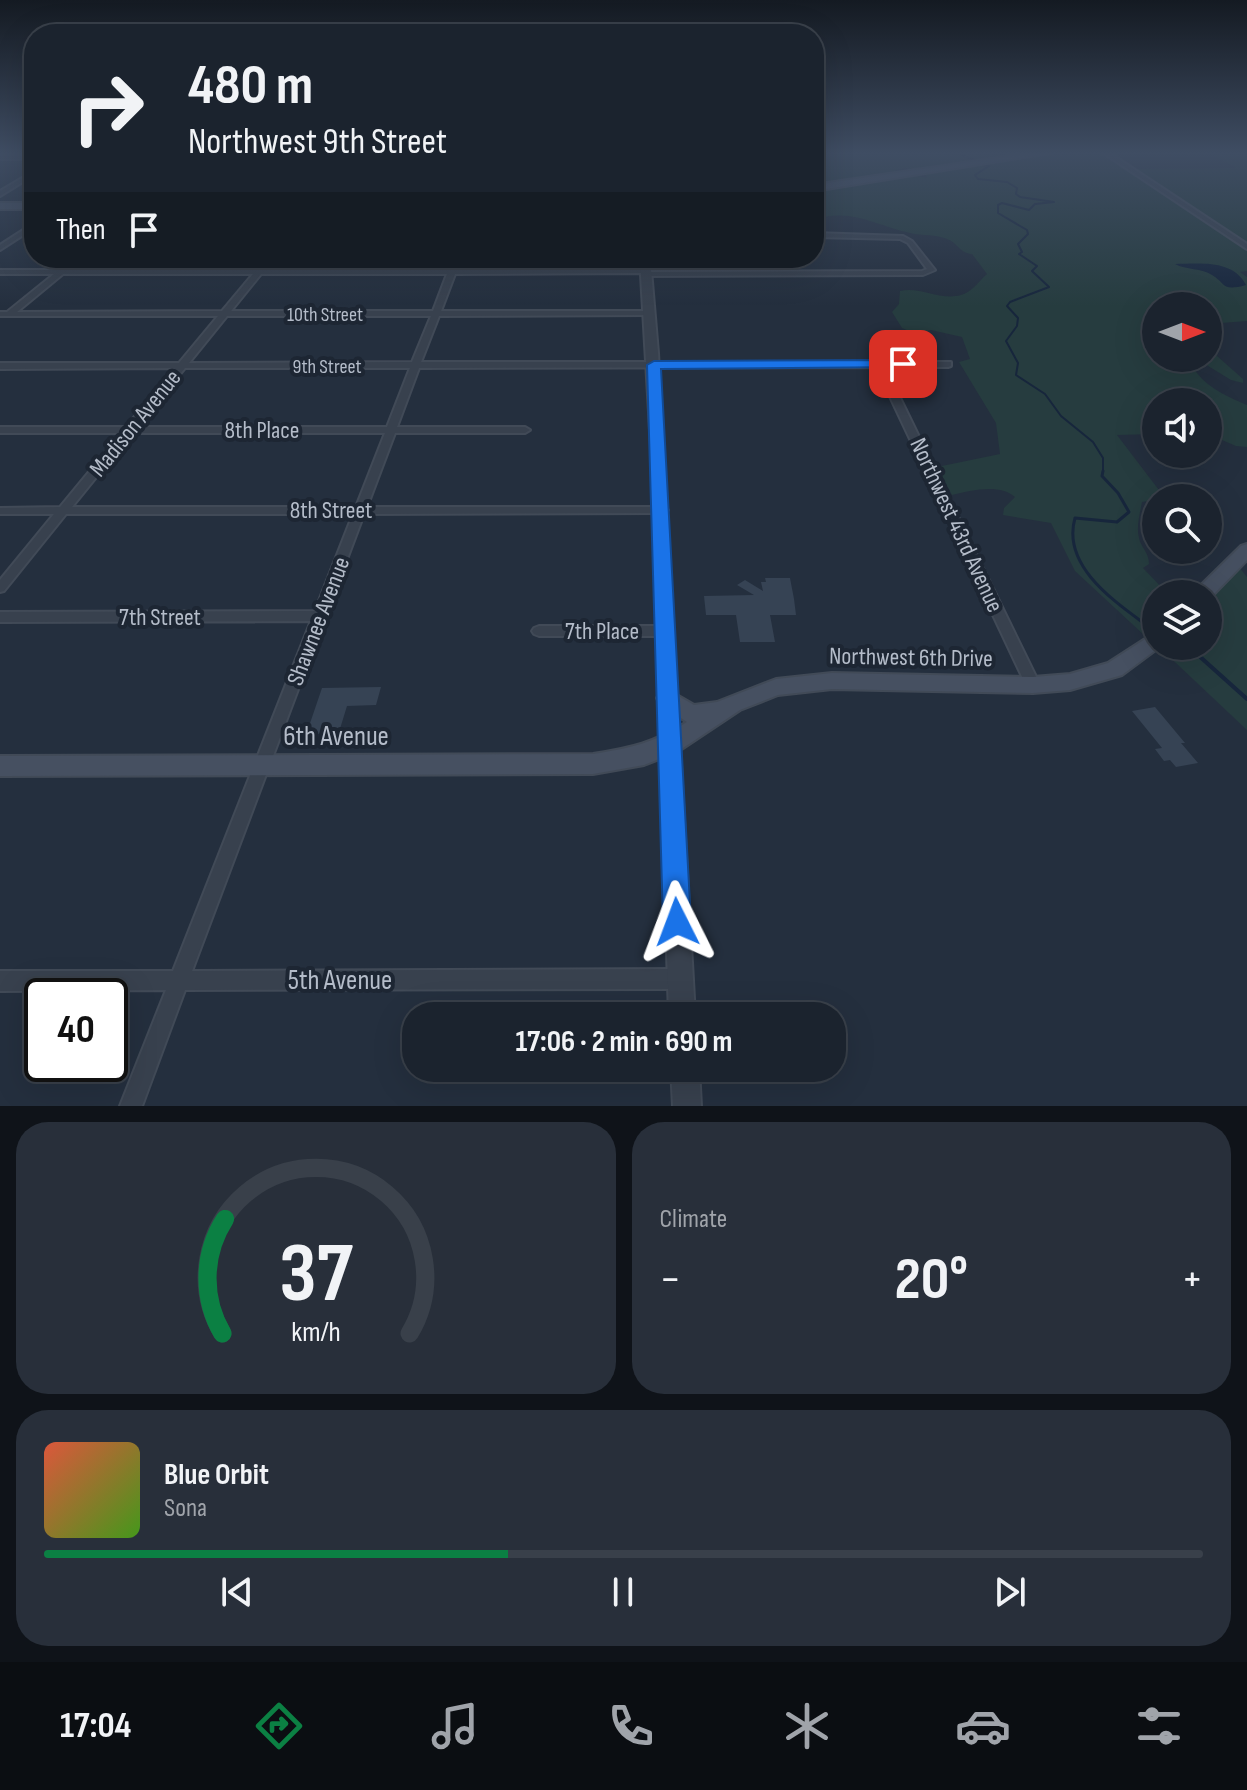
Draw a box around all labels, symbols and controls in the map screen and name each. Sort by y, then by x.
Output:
text: 480 m [188,53,313,120]
icon: right [56,56,160,160]
text: Northwest 9th Street [188,121,447,164]
icon: arrive [122,208,166,252]
text: Then [56,212,106,248]
north arrow [1142,292,1222,372]
map controls [1142,292,1222,660]
street label: 10th Street [287,303,363,327]
pin [869,330,937,398]
icon: arrive [881,342,925,386]
street label: 9th Street [292,355,362,379]
street label: Madison Avenue [83,364,187,483]
button: sound [1142,388,1222,468]
street label: 8th Place [225,416,299,445]
street label: Northwest 43rd Avenue [903,433,1010,617]
button: search [1142,484,1222,564]
street label: 8th Street [290,496,372,525]
street label: Shawnee Avenue [281,553,356,689]
button: layers [1142,580,1222,660]
street label: 7th Street [119,603,201,632]
street label: 7th Place [565,617,639,646]
street label: Northwest 6th Drive [829,642,993,673]
street label: 6th Avenue [283,720,389,753]
position arrow [635,880,719,964]
street label: 5th Avenue [288,964,392,997]
speed limit sign: 40 [24,978,128,1082]
text: 17:06 · 2 min · 690 m [516,1024,732,1060]
text: Climate [660,1204,727,1235]
text: 37 [279,1225,353,1325]
text: 20° [894,1244,968,1316]
text: − [660,1253,681,1306]
text: + [1181,1253,1203,1306]
text: km/h [291,1315,340,1350]
text: Blue Orbit [164,1457,269,1493]
text: Sona [164,1493,207,1524]
icon: previous [215,1570,259,1614]
icon: pause [601,1570,645,1614]
icon: next [988,1570,1032,1614]
icon: directions [251,1698,307,1754]
icon: music [427,1698,483,1754]
icon: phone [603,1698,659,1754]
icon: climate [779,1698,835,1754]
icon: car [955,1698,1011,1754]
icon: filters [1131,1698,1187,1754]
text: 17:04 [60,1705,131,1748]

